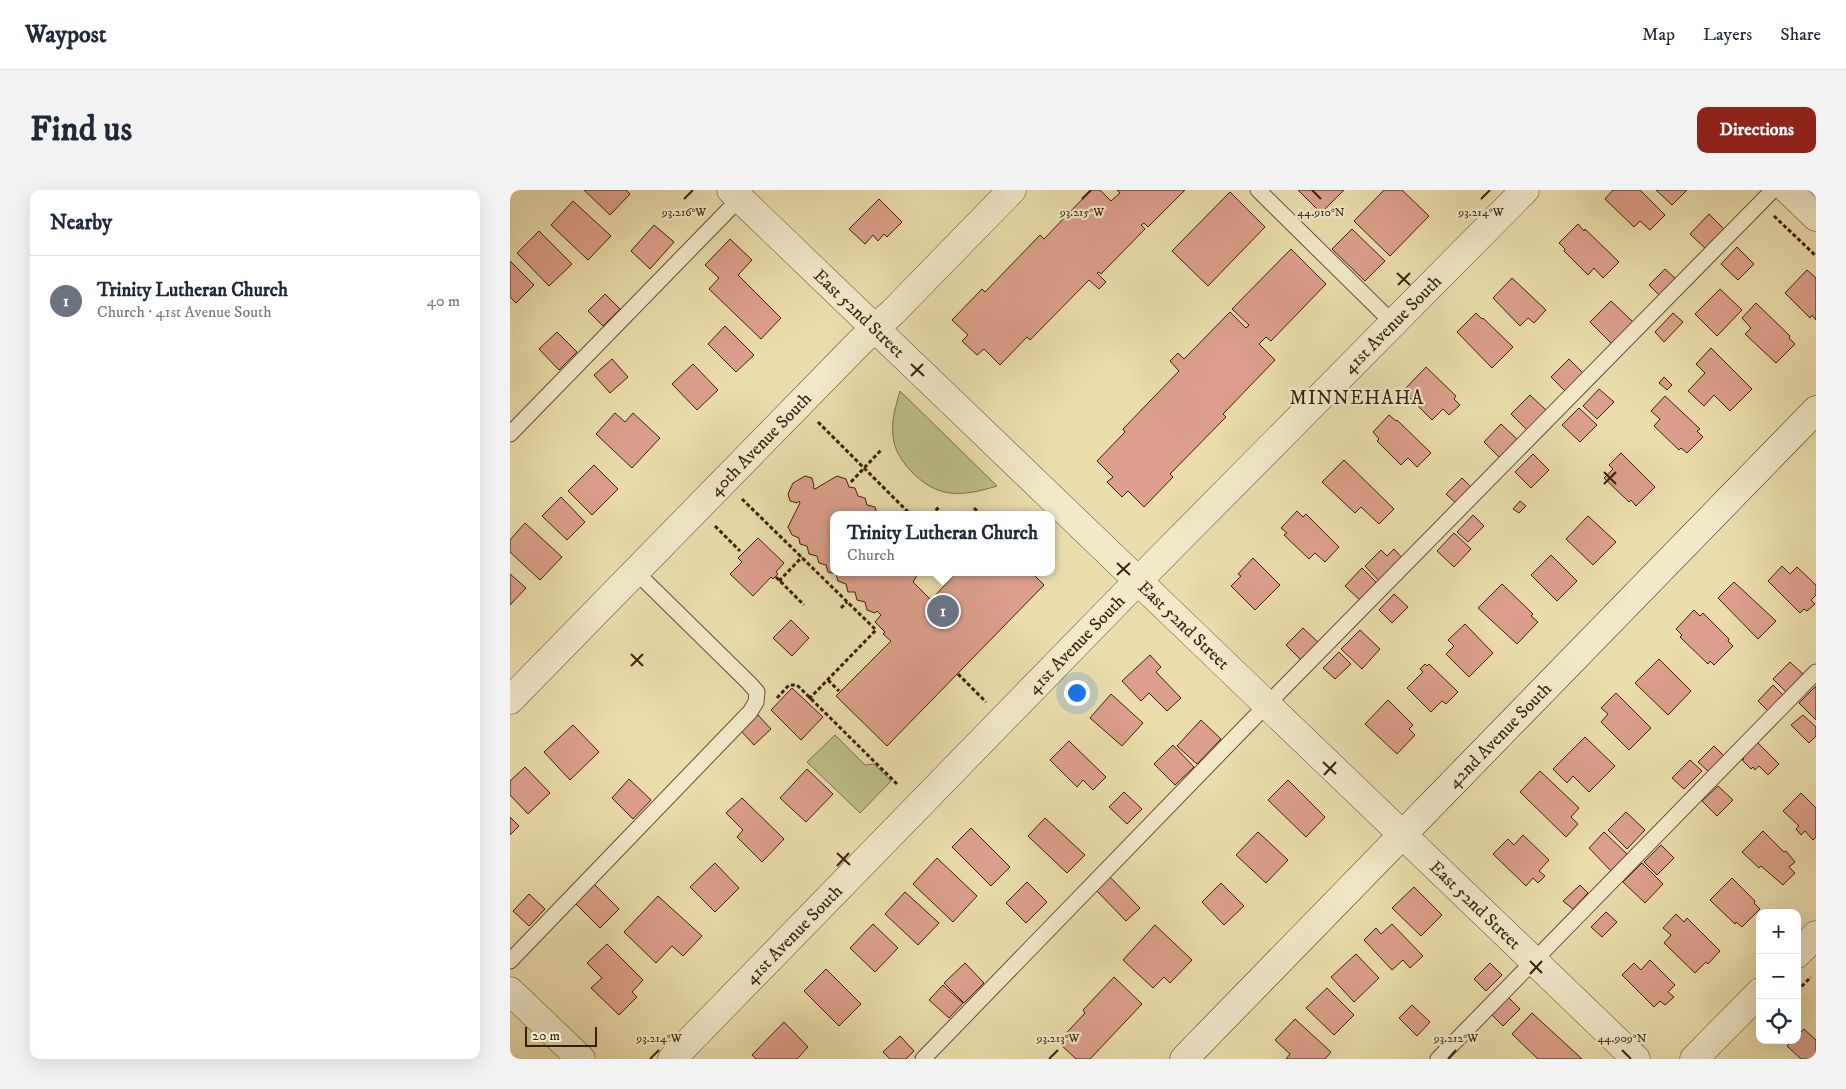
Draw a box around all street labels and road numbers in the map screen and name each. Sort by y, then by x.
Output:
street label: East 52nd Street [808,265,909,363]
street label: 41st Avenue South [1339,270,1447,379]
street label: 40th Avenue South [705,388,817,501]
street label: East 52nd Street [1133,577,1234,675]
street label: 41st Avenue South [1023,590,1131,699]
street label: 42nd Avenue South [1444,678,1557,793]
street label: East 52nd Street [1424,856,1525,955]
street label: 41st Avenue South [741,880,848,990]

